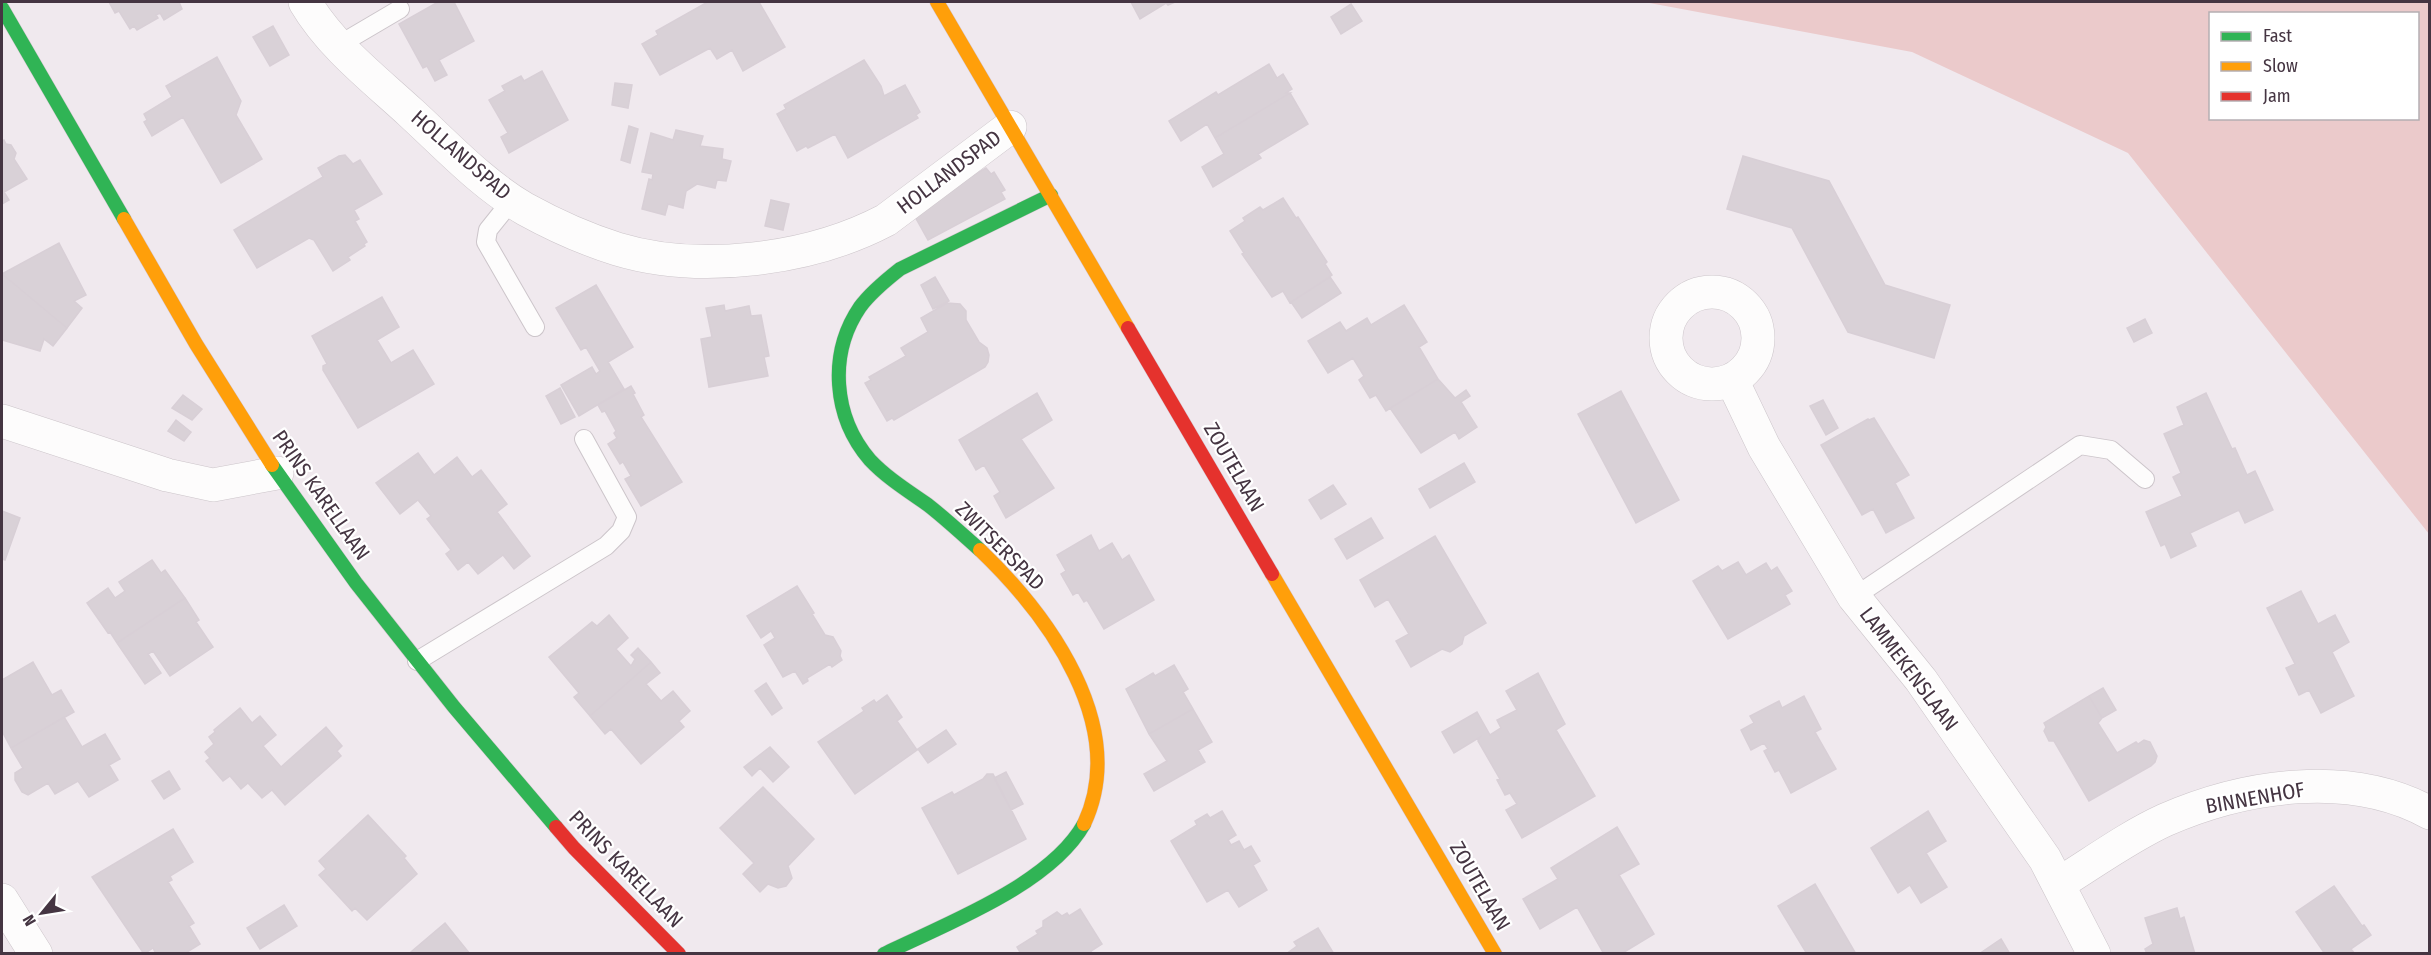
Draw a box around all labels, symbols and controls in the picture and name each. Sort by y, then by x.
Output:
legend [2209,12,2419,120]
text: Fast [2263,25,2292,47]
text: Slow [2263,55,2298,77]
text: Jam [2263,85,2291,107]
street label: HOLLANDSPAD [406,105,516,205]
street label: HOLLANDSPAD [892,124,1006,220]
street label: ZOUTELAAN [1198,418,1270,516]
street label: PRINS KARELLAAN [266,425,376,565]
street label: ZWITSERSPAD [950,496,1050,596]
street label: LAMMEKENSLAAN [1854,602,1964,736]
street label: BINNENHOF [2203,776,2307,820]
street label: PRINS KARELLAAN [564,805,688,933]
street label: ZOUTELAAN [1444,837,1516,935]
north arrow [12,883,72,943]
text: N [19,911,40,929]

